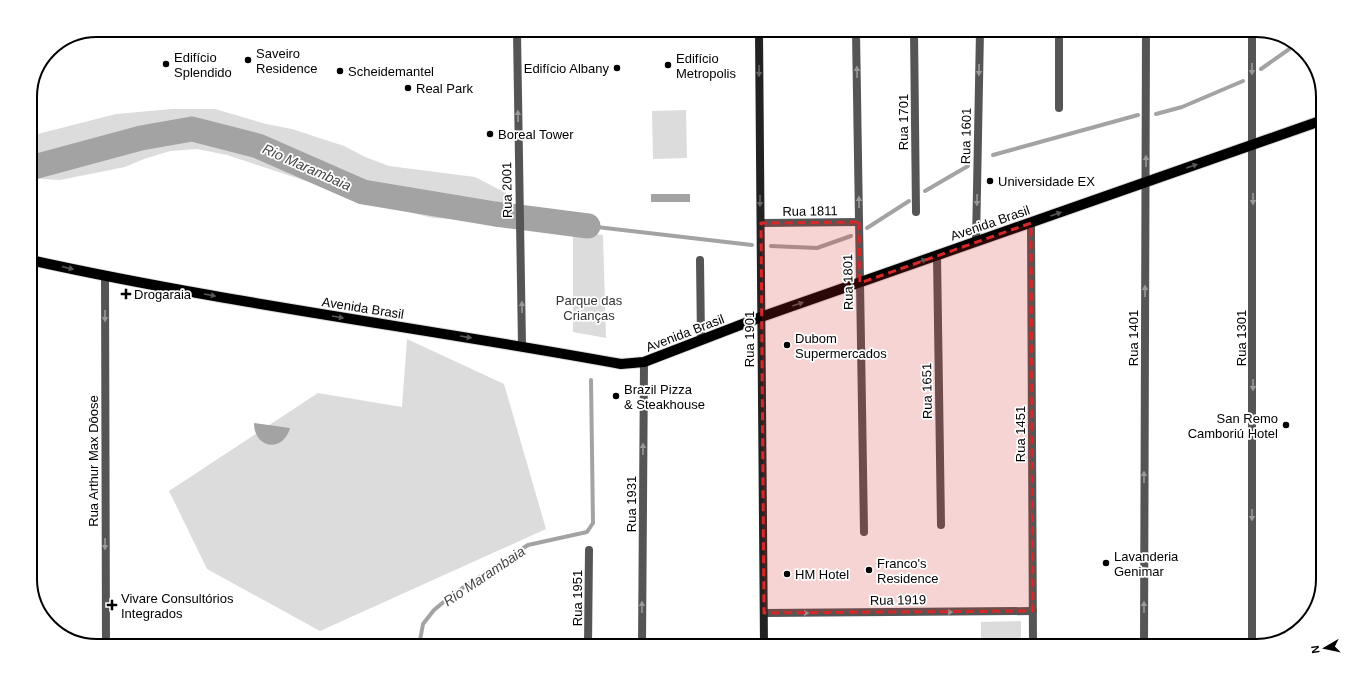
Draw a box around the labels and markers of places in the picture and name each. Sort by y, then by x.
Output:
place label: Saveiro Residence [256,46,317,76]
place label: Edifício Splendido [174,50,232,80]
place label: Edifício Metropolis [676,51,736,81]
marker: Saveiro Residence [243,55,253,65]
marker: Edifício Splendido [161,59,171,69]
marker: Edifício Metropolis [663,60,673,70]
place label: Edifício Albany [524,61,609,76]
marker: Edifício Albany [612,63,622,73]
place label: Scheidemantel [348,64,434,79]
marker: Scheidemantel [335,66,345,76]
place label: Real Park [416,81,474,96]
marker: Real Park [403,83,413,93]
place label: Boreal Tower [498,127,574,142]
marker: Boreal Tower [485,129,495,139]
place label: Universidade EX [998,174,1095,189]
marker: Universidade EX [985,176,995,186]
place label: Drogaraia [134,287,192,302]
marker: Drogaraia [121,289,131,299]
place label: Dubom Supermercados [795,331,887,361]
marker: Dubom Supermercados [782,340,792,350]
place label: Brazil Pizza & Steakhouse [624,382,705,412]
marker: Brazil Pizza & Steakhouse [611,391,621,401]
place label: San Remo Camboriú Hotel [1188,411,1278,441]
marker: San Remo Camboriú Hotel [1281,420,1291,430]
place label: Lavanderia Genimar [1114,549,1179,579]
place label: Franco's Residence [877,556,938,586]
marker: Lavanderia Genimar [1101,558,1111,568]
marker: Franco's Residence [864,565,874,575]
place label: HM Hotel [795,567,849,582]
marker: HM Hotel [782,569,792,579]
place label: Vivare Consultórios Integrados [121,591,234,621]
marker: Vivare Consultórios Integrados [106,599,118,611]

